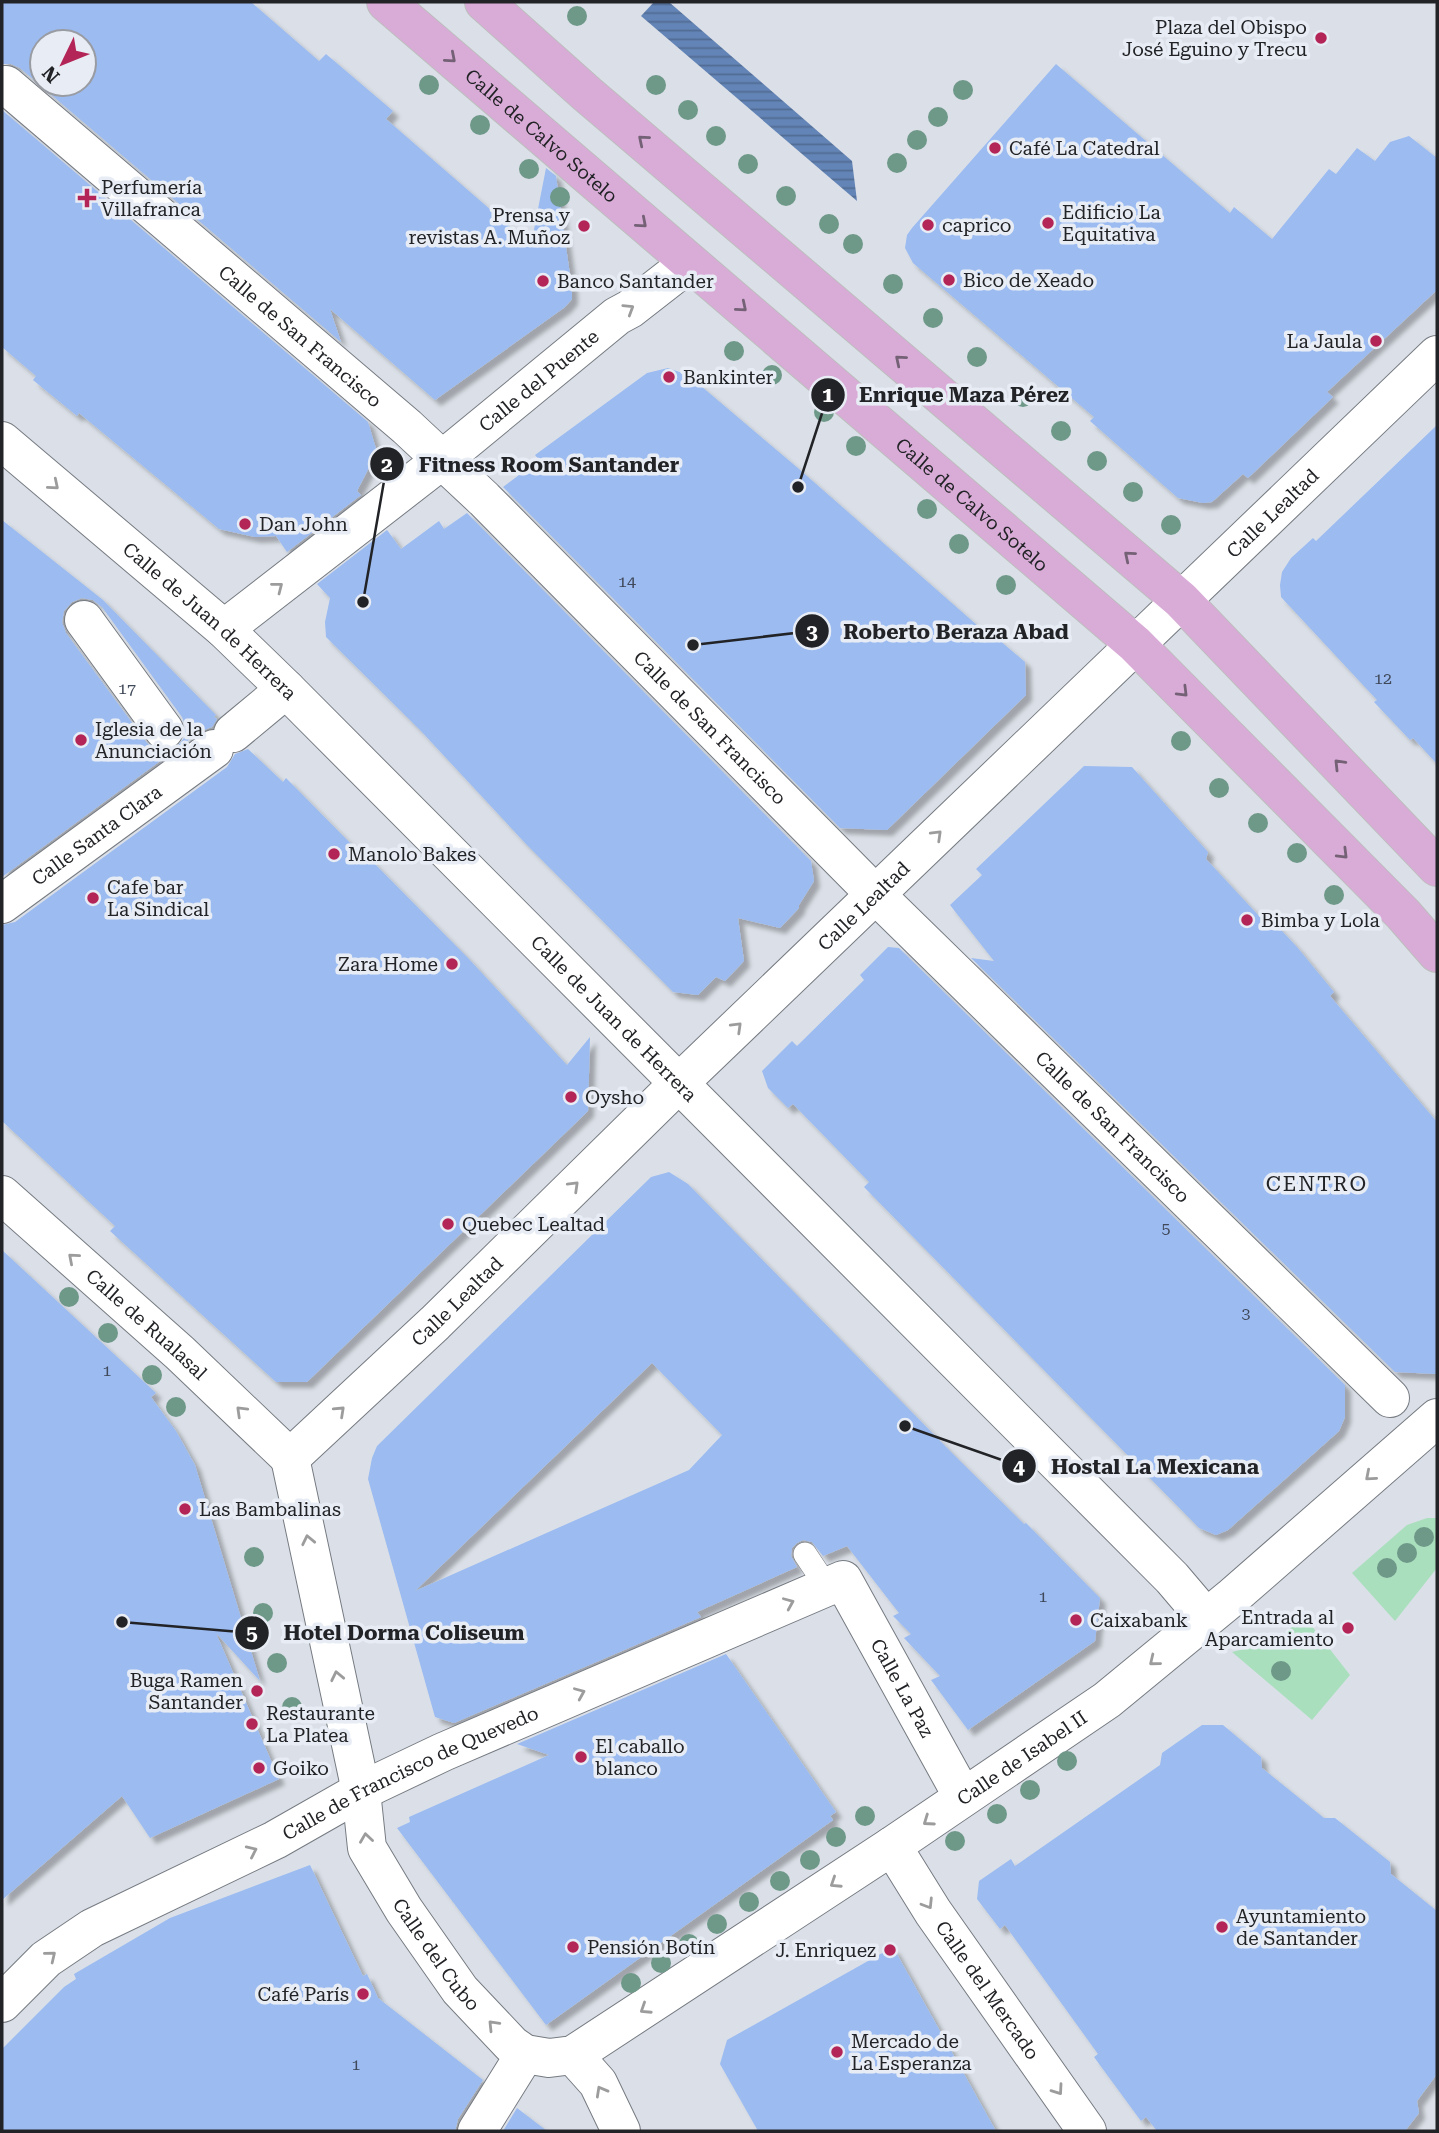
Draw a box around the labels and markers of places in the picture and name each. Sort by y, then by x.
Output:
place label: Plaza del Obispo José Eguino y Trecu [1122,16,1307,61]
marker: Plaza del Obispo José Eguino y Trecu [1313,30,1329,46]
place label: Café La Catedral [1009,137,1160,160]
marker: Café La Catedral [987,140,1003,156]
place label: Perfumería Villafranca [101,176,203,221]
marker: Perfumería Villafranca [79,190,95,206]
place label: Edificio La Equitativa [1062,201,1161,246]
place label: Prensa y revistas A. Muñoz [409,204,571,249]
place label: caprico [942,214,1012,237]
marker: Edificio La Equitativa [1040,215,1056,231]
marker: caprico [920,217,936,233]
marker: Prensa y revistas A. Muñoz [576,218,592,234]
place label: Bico de Xeado [963,269,1094,292]
place label: Banco Santander [557,270,714,293]
marker: Bico de Xeado [941,272,957,288]
marker: Banco Santander [535,273,551,289]
place label: La Jaula [1286,330,1363,353]
marker: La Jaula [1368,333,1384,349]
place label: Bankinter [683,366,774,389]
marker: Bankinter [661,369,677,385]
callout: Enrique Maza Pérez [810,374,1083,416]
callout: Fitness Room Santander [369,443,693,485]
place label: Dan John [259,513,348,536]
marker: Dan John [237,516,253,532]
callout: Roberto Beraza Abad [795,610,1083,652]
place label: Iglesia de la Anunciación [95,718,212,763]
marker: Iglesia de la Anunciación [73,732,89,748]
place label: Manolo Bakes [348,843,476,866]
marker: Manolo Bakes [326,846,342,862]
place label: Cafe bar La Sindical [107,876,209,921]
marker: Cafe bar La Sindical [85,890,101,906]
place label: Bimba y Lola [1261,909,1380,932]
marker: Bimba y Lola [1239,912,1255,928]
place label: Zara Home [338,953,438,976]
marker: Zara Home [444,956,460,972]
place label: Oysho [585,1086,644,1109]
marker: Oysho [563,1089,579,1105]
place label: Quebec Lealtad [462,1213,605,1236]
marker: Quebec Lealtad [440,1216,456,1232]
callout: Hostal La Mexicana [1002,1445,1273,1487]
place label: Las Bambalinas [199,1498,341,1521]
marker: Las Bambalinas [177,1501,193,1517]
place label: Entrada al Aparcamiento [1205,1606,1334,1651]
place label: Caixabank [1090,1609,1188,1632]
callout: Hotel Dorma Coliseum [235,1612,539,1654]
marker: Caixabank [1068,1612,1084,1628]
marker: Entrada al Aparcamiento [1340,1620,1356,1636]
place label: Buga Ramen Santander [130,1669,243,1714]
marker: Buga Ramen Santander [249,1683,265,1699]
place label: Restaurante La Platea [266,1702,375,1747]
marker: Restaurante La Platea [244,1716,260,1732]
place label: El caballo blanco [595,1735,685,1780]
marker: El caballo blanco [573,1749,589,1765]
place label: Goiko [273,1757,329,1780]
marker: Goiko [251,1760,267,1776]
place label: Ayuntamiento de Santander [1236,1905,1366,1950]
marker: Ayuntamiento de Santander [1214,1919,1230,1935]
place label: Pensión Botín [587,1936,715,1959]
marker: Pensión Botín [565,1939,581,1955]
place label: J. Enriquez [776,1939,876,1962]
marker: J. Enriquez [882,1942,898,1958]
place label: Café París [258,1983,349,2006]
marker: Café París [355,1986,371,2002]
place label: Mercado de La Esperanza [851,2030,972,2075]
marker: Mercado de La Esperanza [829,2044,845,2060]

